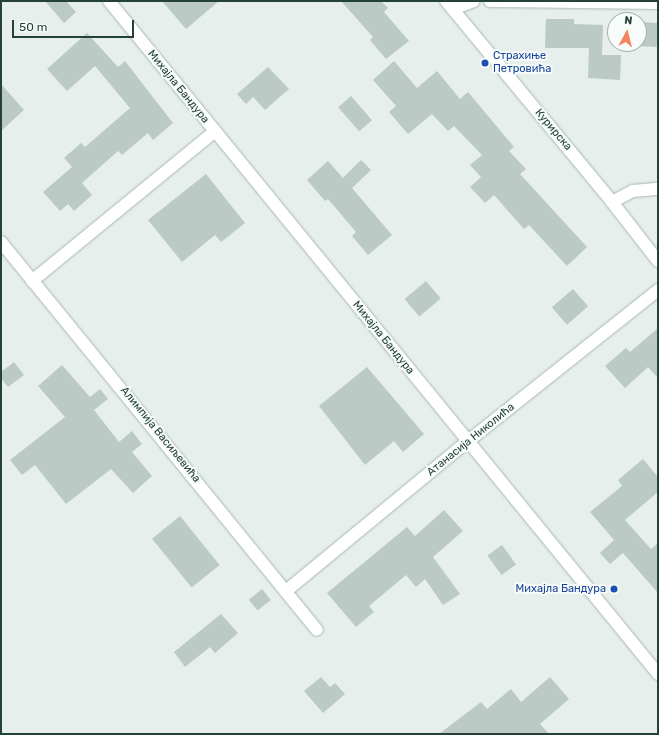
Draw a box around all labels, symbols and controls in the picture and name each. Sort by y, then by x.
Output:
scale bar [14,12,136,38]
north arrow [607,12,647,52]
text: N [624,14,633,28]
text: 50 m [19,20,47,34]
street label: Михајла Бандура [144,48,212,126]
place label: Страхиње Петровића [493,50,551,76]
marker: Страхиње Петровића [480,58,490,68]
street label: Курирска [532,106,574,154]
street label: Михајла Бандура [349,299,417,377]
street label: Алимпија Васиљевића [117,384,203,486]
street label: Атанасија Николића [425,401,517,479]
place label: Михајла Бандура [516,582,606,596]
marker: Михајла Бандура [609,584,619,594]

